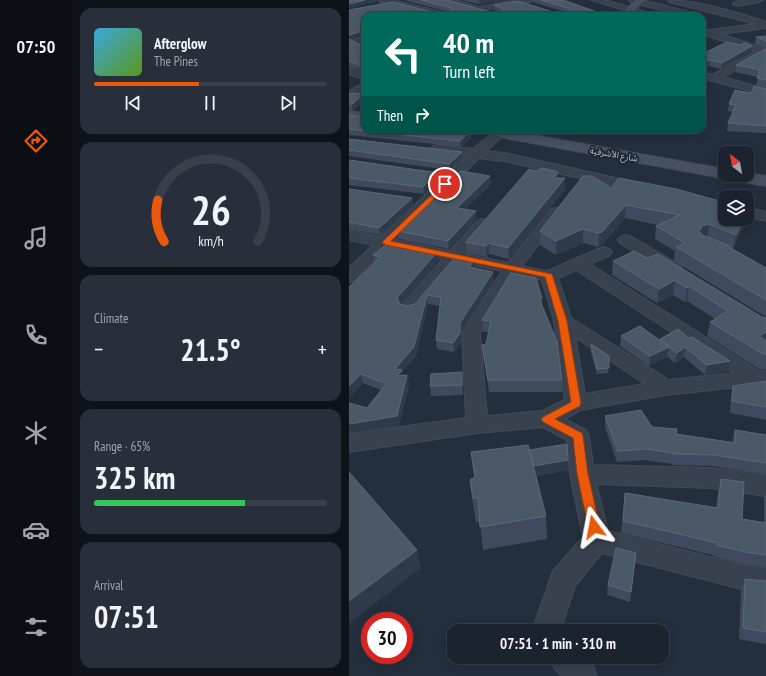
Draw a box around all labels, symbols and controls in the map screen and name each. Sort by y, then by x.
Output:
text: 40 m [443,24,494,61]
icon: left [377,28,429,80]
text: Afterglow [154,34,206,53]
text: 07:50 [17,35,55,58]
text: The Pines [154,53,198,70]
text: Turn left [443,60,495,83]
icon: previous [122,92,144,114]
icon: pause [199,92,221,114]
icon: next [277,92,299,114]
icon: right [411,104,433,126]
text: Then [377,106,403,125]
icon: directions [22,127,50,155]
street label: شارع الأشرفية [589,144,639,166]
north arrow [718,146,754,182]
map controls [718,146,754,226]
pin [428,167,462,201]
icon: arrive [434,173,456,195]
text: 26 [191,183,230,236]
button: layers [718,190,754,226]
icon: music [22,224,50,252]
text: km/h [198,231,223,250]
text: Climate [94,310,128,327]
icon: phone [22,321,50,349]
text: 21.5° [180,330,241,369]
text: − [94,335,103,363]
text: + [318,335,327,363]
icon: climate [22,419,50,447]
text: Range · 65% [94,438,150,455]
text: 325 km [94,458,175,497]
position arrow [573,506,615,548]
icon: car [22,516,50,544]
text: Arrival [94,577,123,594]
text: 07:51 [94,597,159,636]
speed limit sign: 30 [361,612,413,664]
icon: filters [22,613,50,641]
text: 07:51 · 1 min · 310 m [500,634,616,653]

